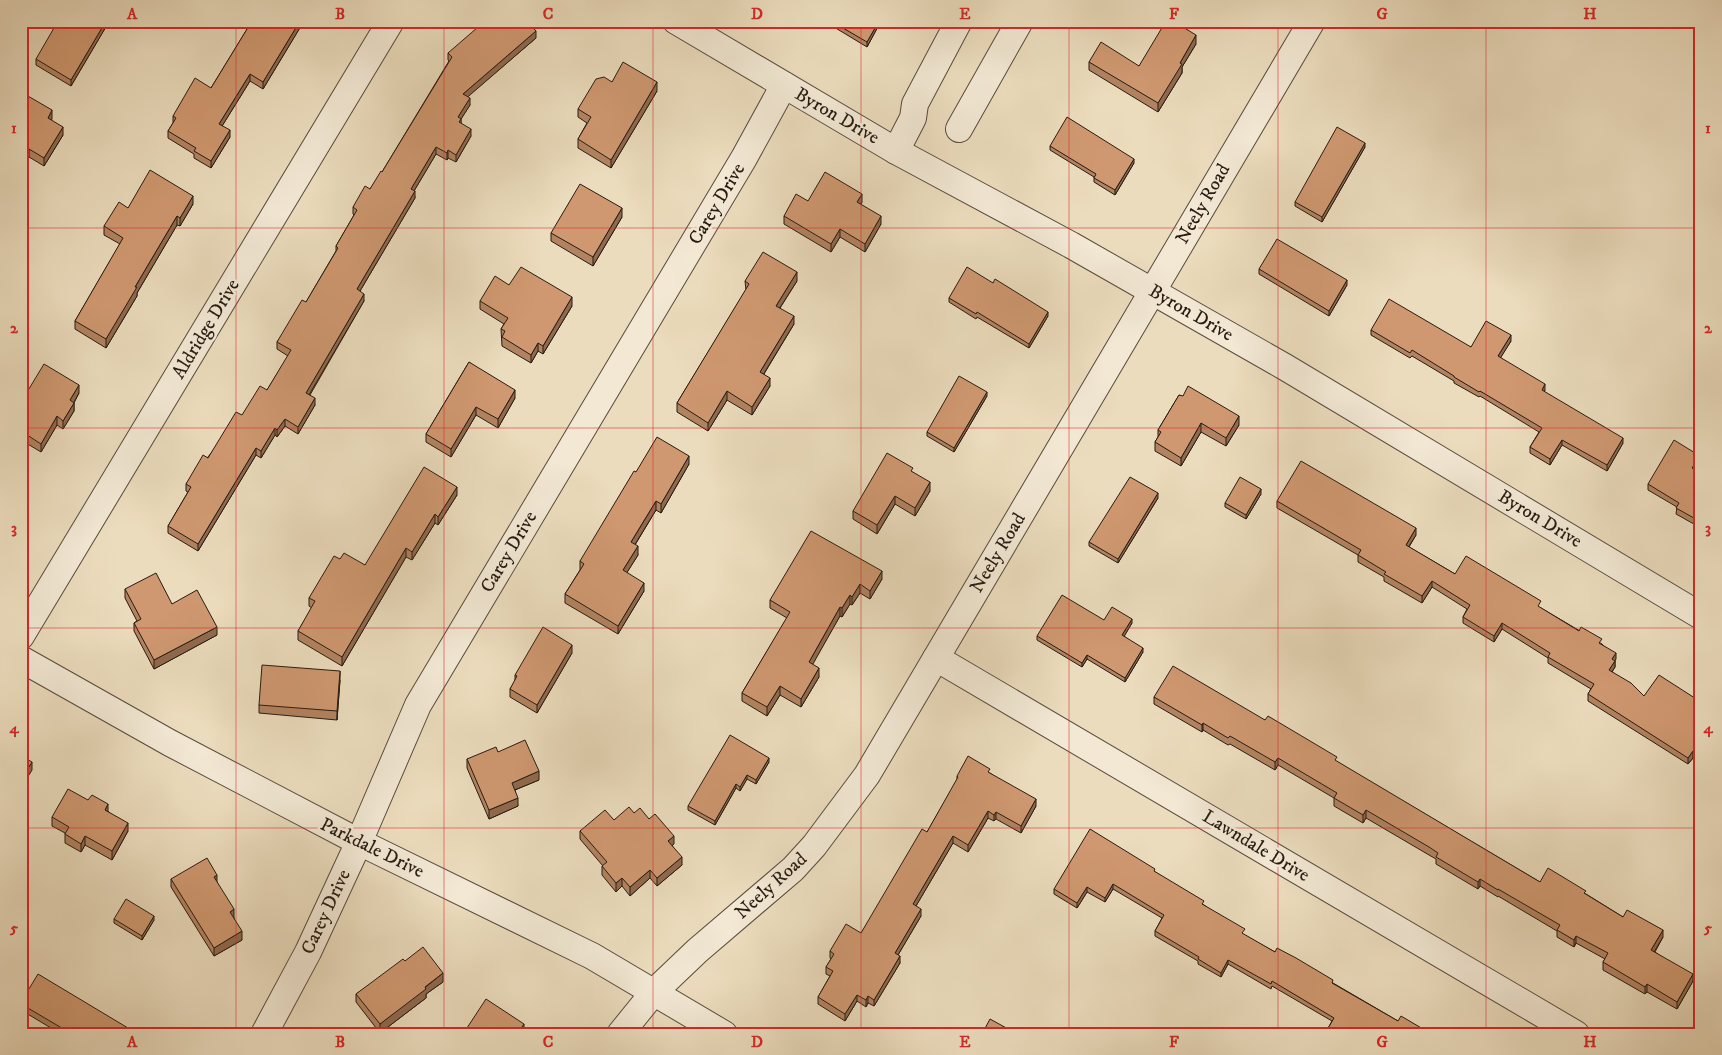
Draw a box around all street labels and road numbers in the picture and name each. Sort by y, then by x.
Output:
street label: Byron Drive [791,83,883,149]
street label: Carey Drive [684,159,750,249]
street label: Neely Road [1171,159,1235,248]
street label: Aldridge Drive [167,275,245,383]
street label: Byron Drive [1145,280,1237,346]
street label: Byron Drive [1494,485,1586,553]
street label: Carey Drive [476,507,542,597]
street label: Neely Road [965,509,1031,597]
street label: Lawndale Drive [1198,805,1314,887]
street label: Parkdale Drive [316,813,428,883]
street label: Neely Road [730,847,812,924]
street label: Carey Drive [296,866,356,958]

